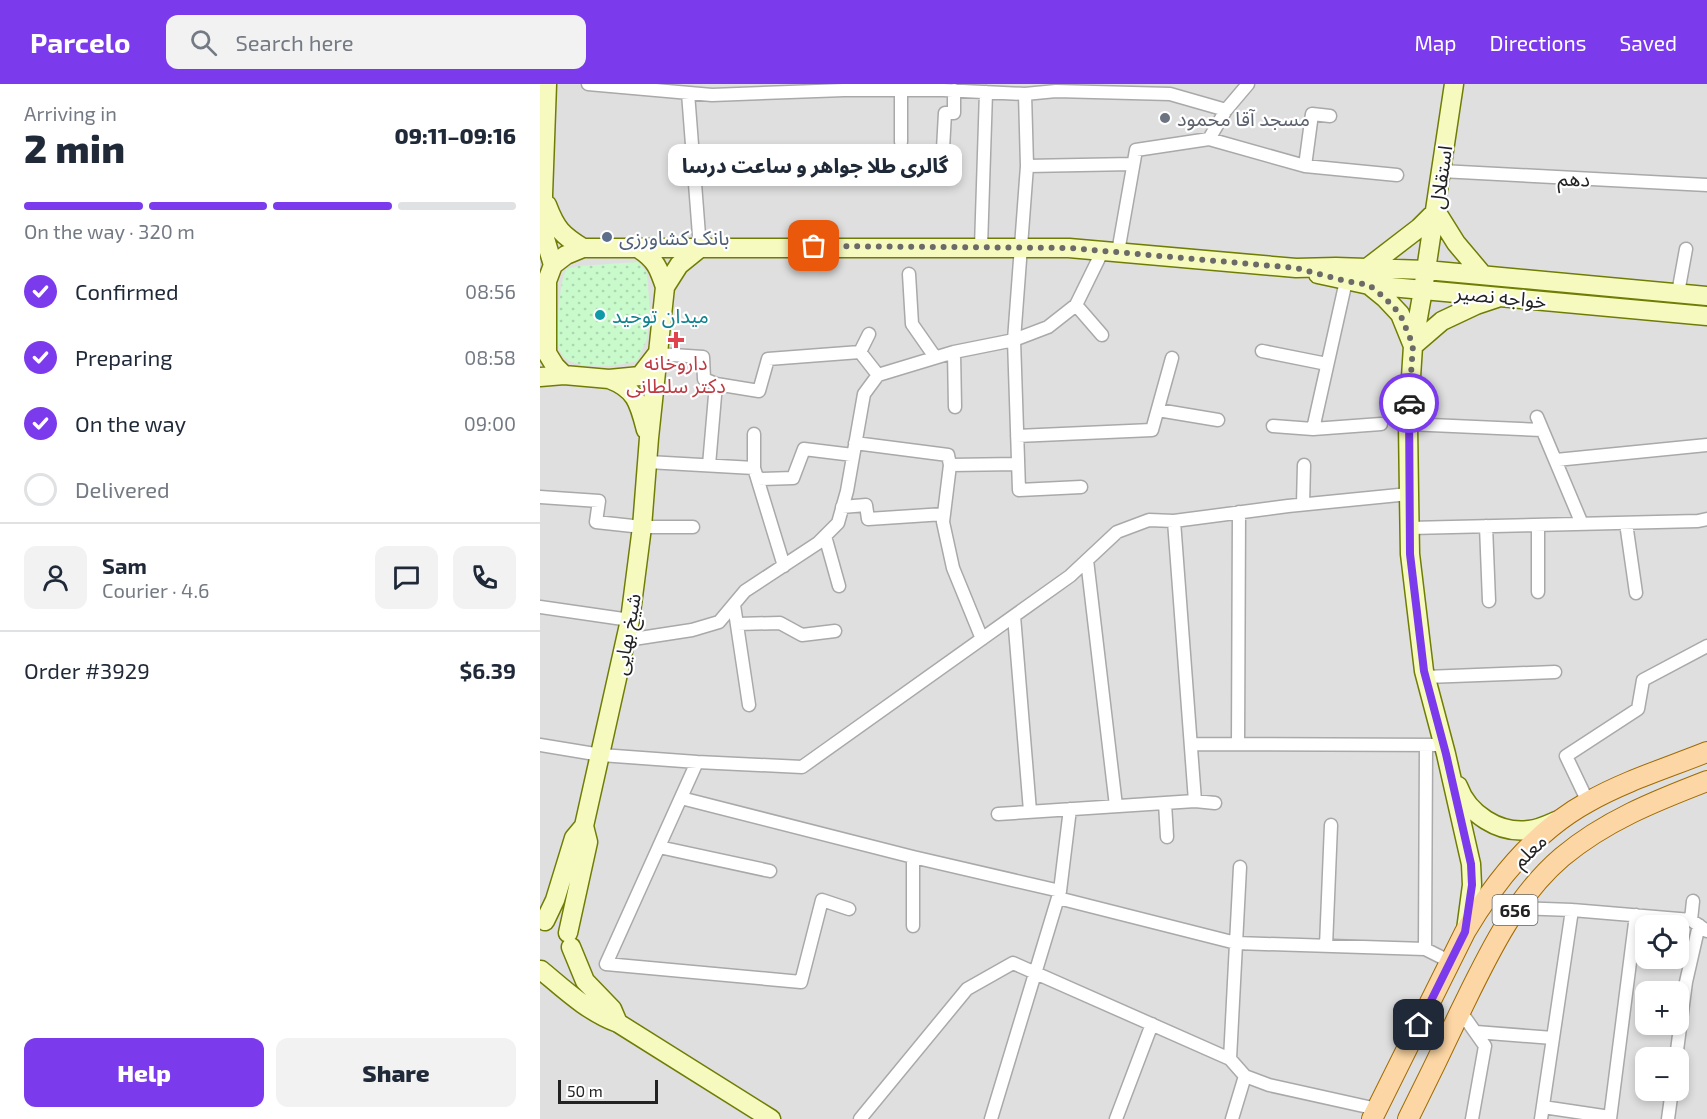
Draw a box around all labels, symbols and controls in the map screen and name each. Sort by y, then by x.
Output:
search box [166,15,586,69]
text: Parcelo [30,25,130,59]
icon: search [187,26,220,59]
text: Search here [235,29,354,55]
text: Map [1414,30,1457,55]
text: Directions [1490,30,1586,55]
text: Saved [1619,30,1677,55]
text: Arriving in [24,101,117,125]
place label: مسجد آقا محمود [1177,106,1310,131]
marker: مسجد آقا محمود [1158,111,1172,125]
text: 09:11–09:16 [394,122,516,148]
text: 2 min [24,124,125,171]
callout: گالری طلا جواهر و ساعت درسا [667,144,961,186]
street label: استقلال [1424,144,1457,210]
text: گالری طلا جواهر و ساعت درسا [682,153,948,177]
street label: دهم [1557,165,1591,195]
text: On the way · 320 m [24,219,195,243]
pin [788,220,839,271]
place label: بانک کشاورزی [619,225,729,250]
icon: bag [797,229,830,262]
marker: بانک کشاورزی [600,230,614,244]
icon: check [24,275,57,308]
text: Confirmed [75,278,179,304]
text: 08:56 [465,279,516,303]
street label: خواجه نصیر [1453,279,1548,314]
place label: میدان توحید [612,303,709,328]
marker: میدان توحید [593,308,607,322]
marker: داروخانه دکتر سلطانی [669,333,683,347]
icon: check [24,341,57,374]
text: Preparing [75,344,173,370]
text: 08:58 [464,345,516,369]
place label: داروخانه دکتر سلطانی [626,350,726,398]
courier [1379,373,1439,433]
icon: car [1393,387,1426,420]
icon: check [24,407,57,440]
text: On the way [75,410,186,436]
text: 09:00 [464,411,516,435]
text: Delivered [75,476,170,502]
button: person [24,546,87,609]
button: chat [375,546,438,609]
button: phone [453,546,516,609]
text: Sam [102,552,147,578]
text: Courier · 4.6 [102,578,209,602]
street label: شیخ بهایی [607,591,649,677]
text: Order #3929 [24,657,150,683]
text: $6.39 [459,657,516,683]
street label: معلم [1507,828,1554,875]
road number: 656 [1492,895,1538,925]
map controls [1635,915,1689,1101]
button: locate [1635,915,1689,969]
button: + [1635,981,1689,1035]
pin [1393,999,1444,1050]
icon: home [1402,1008,1435,1041]
button: Help [24,1038,264,1107]
button: Share [276,1038,516,1107]
button: − [1635,1047,1689,1101]
scale bar [558,1077,658,1104]
text: 50 m [567,1081,603,1100]

